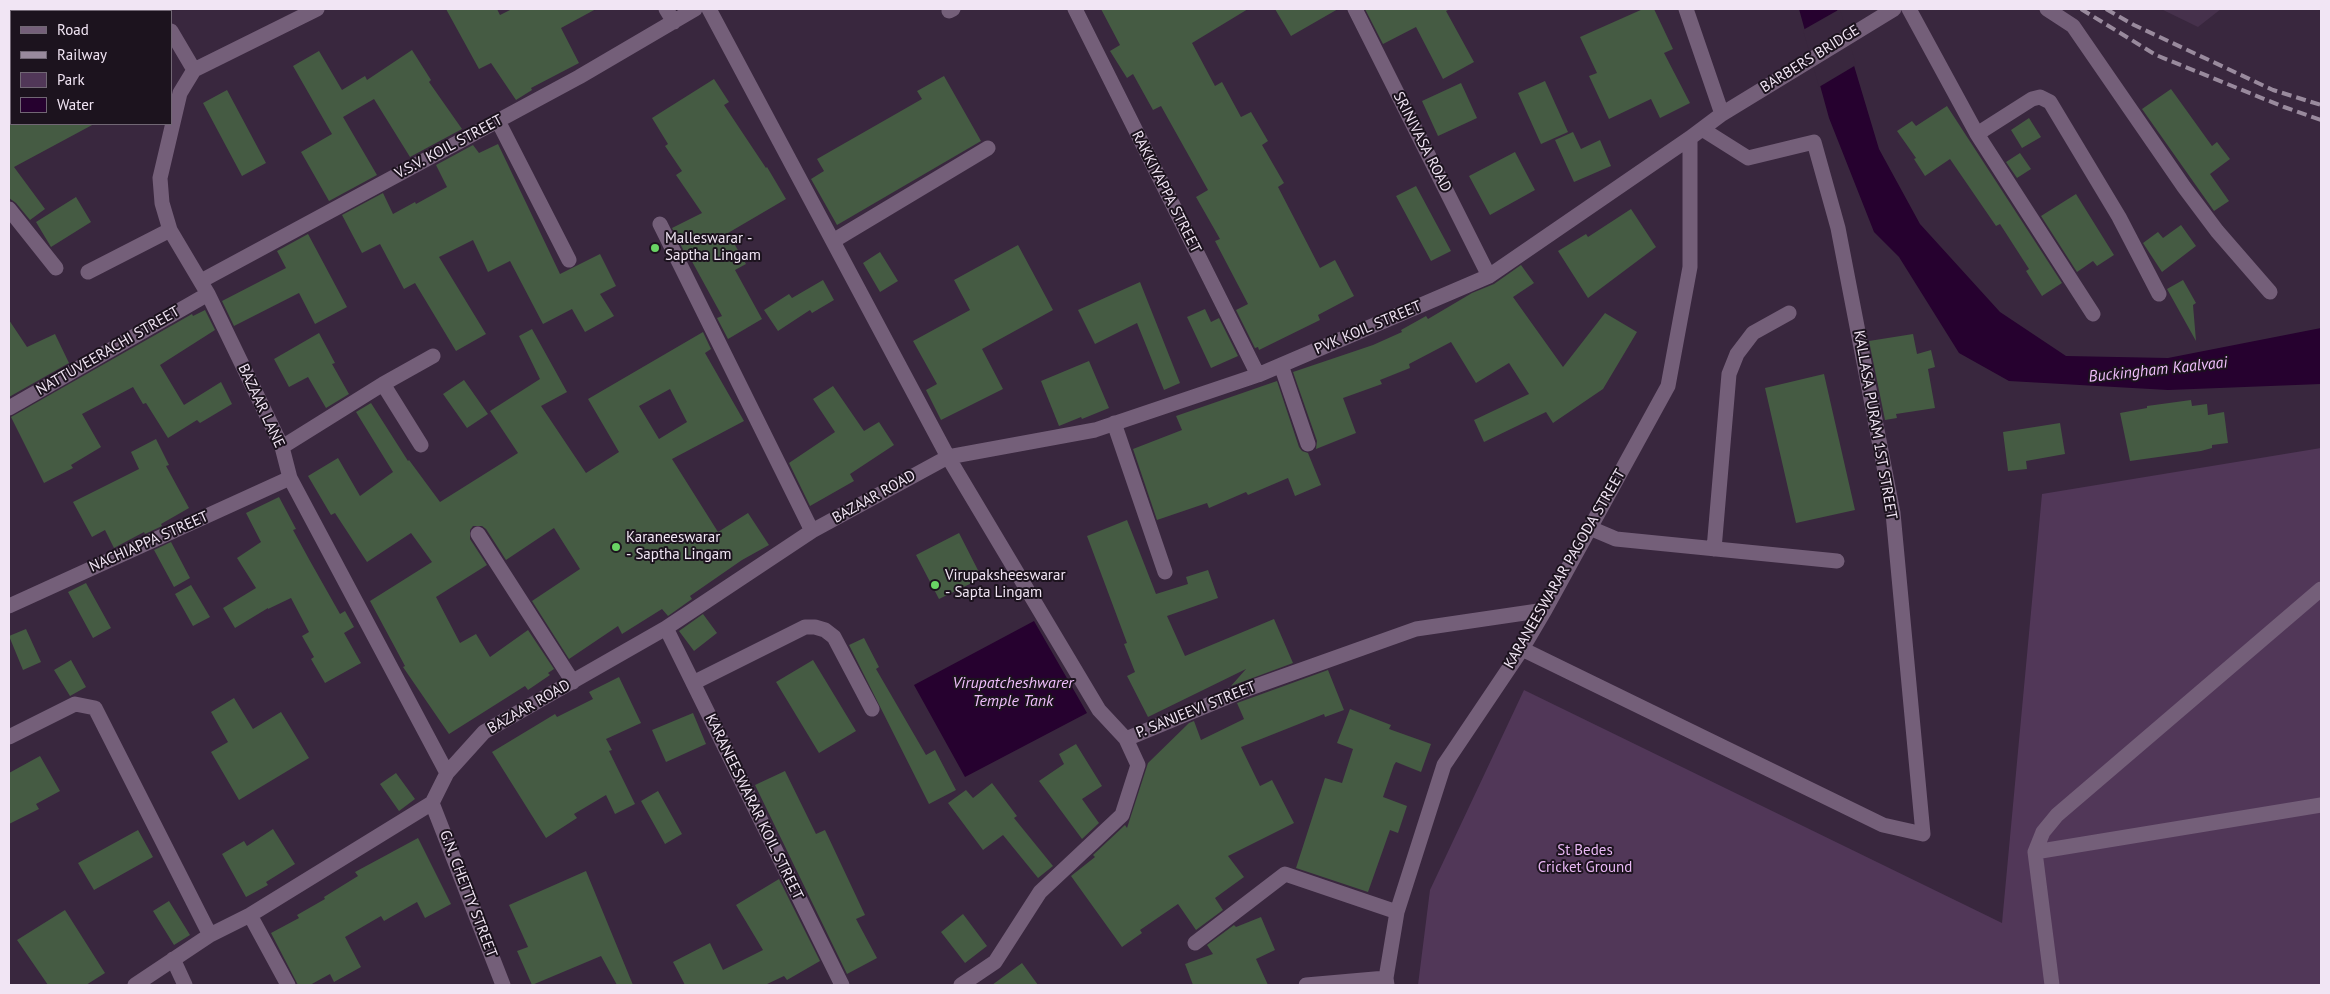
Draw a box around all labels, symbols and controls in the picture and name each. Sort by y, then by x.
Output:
legend [10,10,172,125]
text: Road [57,20,89,39]
street label: BARBERS BRIDGE [1757,21,1863,97]
text: Railway [57,45,107,64]
text: Park [57,70,85,89]
street label: SRINIVASA ROAD [1389,89,1455,195]
text: Water [57,95,94,114]
street label: V.S.V. KOIL STREET [392,111,506,183]
street label: RAKKIYAPPA STREET [1127,128,1205,256]
place label: Malleswarar - Saptha Lingam [665,230,761,265]
marker: Malleswarar - Saptha Lingam [649,242,661,254]
street label: PVK KOIL STREET [1312,297,1424,359]
street label: NATTUVEERACHI STREET [33,303,183,399]
street label: KALLASA PURAM 1ST STREET [1849,329,1901,521]
water label: Buckingham Kaalvaai [2088,353,2228,387]
street label: BAZAAR LANE [234,361,288,451]
street label: KARANEESWARAR PAGODA STREET [1500,466,1630,672]
street label: BAZAAR ROAD [829,467,919,527]
street label: NACHIAPPA STREET [87,508,211,576]
place label: Karaneeswarar - Saptha Lingam [626,529,731,564]
marker: Karaneeswarar - Saptha Lingam [610,541,622,553]
place label: Virupaksheeswarar - Sapta Lingam [945,567,1065,602]
marker: Virupaksheeswarar - Sapta Lingam [929,579,941,591]
water label: Virupatcheshwarer Temple Tank [952,673,1074,711]
street label: BAZAAR ROAD [484,676,574,738]
street label: P. SANJEEVI STREET [1134,678,1258,742]
street label: KARANEESWARAR KOIL STREET [701,711,807,903]
street label: G.N. CHETTY STREET [435,828,501,960]
park label: St Bedes Cricket Ground [1538,842,1632,877]

